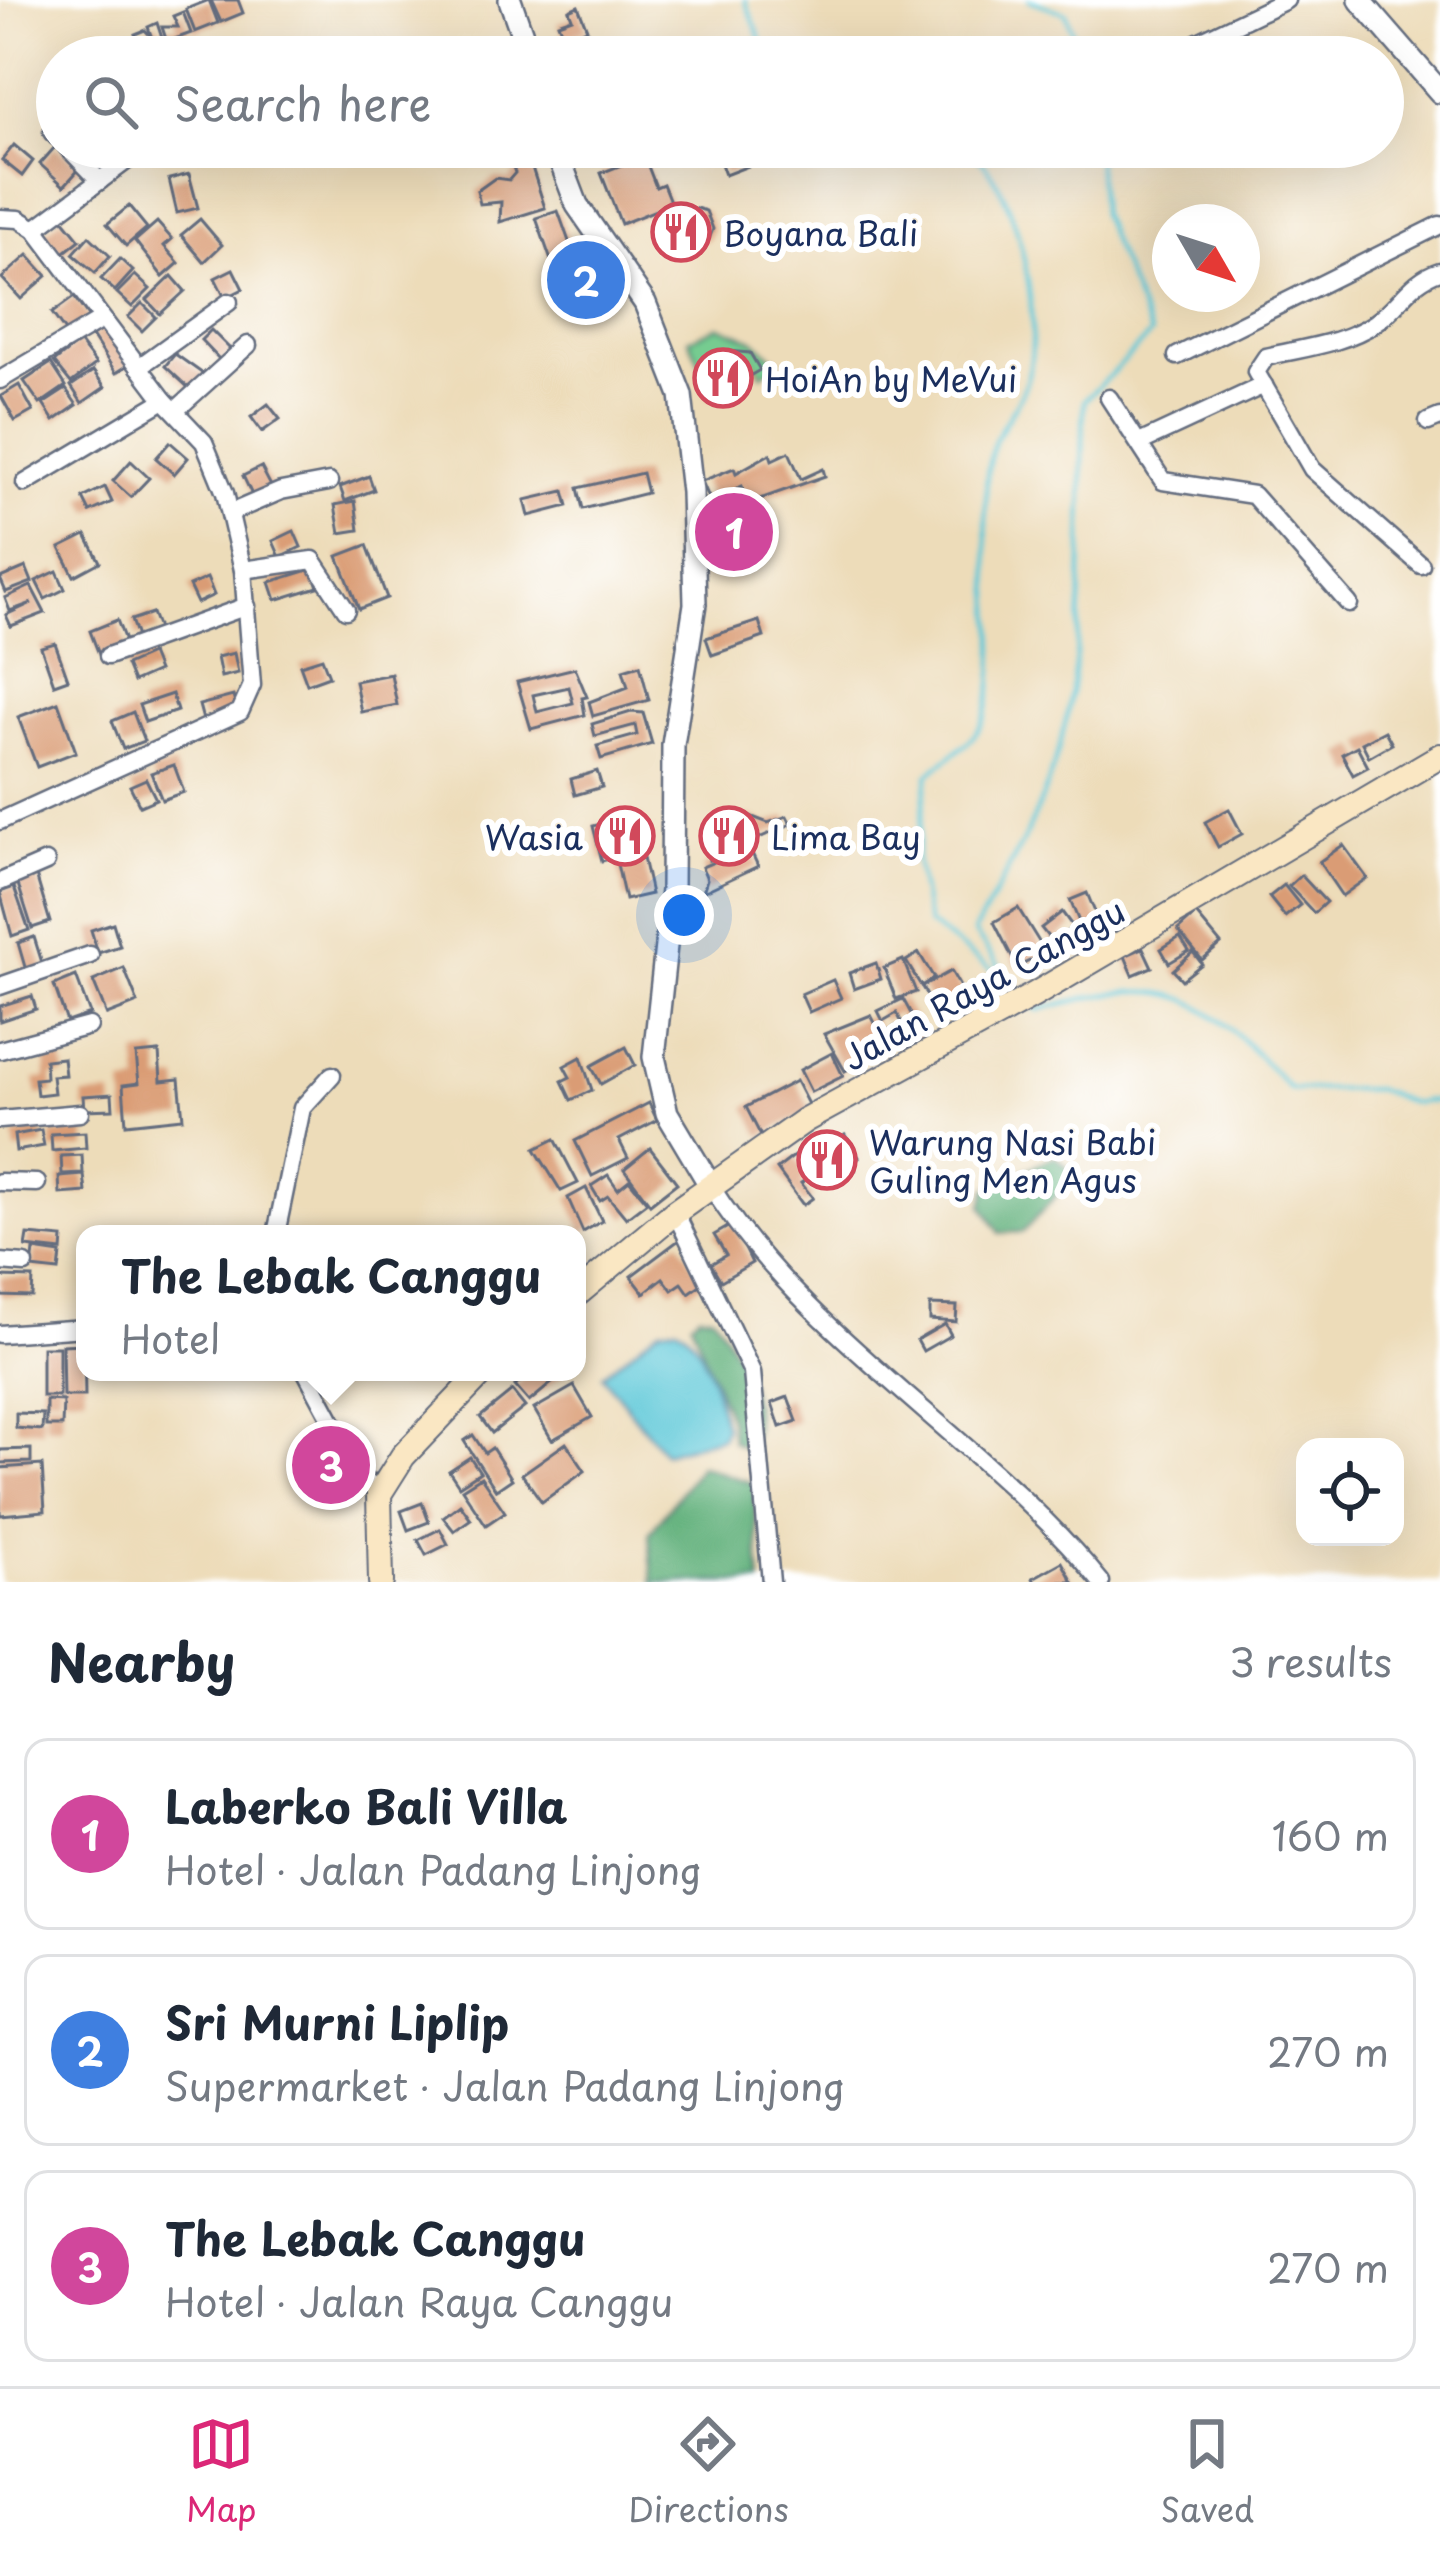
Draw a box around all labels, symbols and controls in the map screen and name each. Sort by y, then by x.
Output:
search box [36,36,1404,168]
text: Search here [174,68,431,136]
icon: search [78,69,144,135]
restaurant icon: Boyana Bali [650,201,712,263]
north arrow [1152,204,1260,312]
place label: Boyana Bali [723,207,918,257]
pin: 2 [547,235,625,325]
restaurant icon: HoiAn by MeVui [692,347,754,409]
place label: HoiAn by MeVui [765,353,1017,403]
pin: 1 [695,487,773,577]
restaurant icon: Wasia [594,805,656,867]
restaurant icon: Lima Bay [698,805,760,867]
place label: Wasia [485,811,584,861]
place label: Lima Bay [771,811,921,861]
your location [654,885,714,945]
street label: Jalan Raya Canggu [833,885,1133,1081]
place label: Warung Nasi Babi Guling Men Agus [869,1116,1156,1204]
restaurant icon: Warung Nasi Babi Guling Men Agus [796,1129,858,1191]
popup [76,1225,586,1381]
text: The Lebak Canggu [121,1240,541,1308]
text: Hotel [121,1308,220,1367]
pin: 3 [292,1420,370,1510]
map controls [1296,1438,1404,1546]
button: locate [1296,1438,1404,1546]
text: Nearby [48,1622,235,1699]
text: 3 results [1229,1631,1392,1690]
text: Laberko Bali Villa [165,1771,568,1839]
text: 1 [81,1805,99,1864]
text: 160 m [1272,1805,1389,1864]
text: Hotel · Jalan Padang Linjong [165,1839,702,1898]
text: Sri Murni Liplip [165,1987,509,2055]
text: 2 [76,2021,104,2080]
text: 270 m [1267,2021,1389,2080]
text: Supermarket · Jalan Padang Linjong [165,2055,845,2114]
text: The Lebak Canggu [165,2203,586,2271]
text: 3 [77,2237,103,2296]
text: 270 m [1267,2237,1389,2296]
text: Hotel · Jalan Raya Canggu [165,2271,673,2330]
tab: Map [186,2411,256,2533]
tab: Directions [628,2411,789,2533]
tab: Saved [1160,2411,1254,2533]

